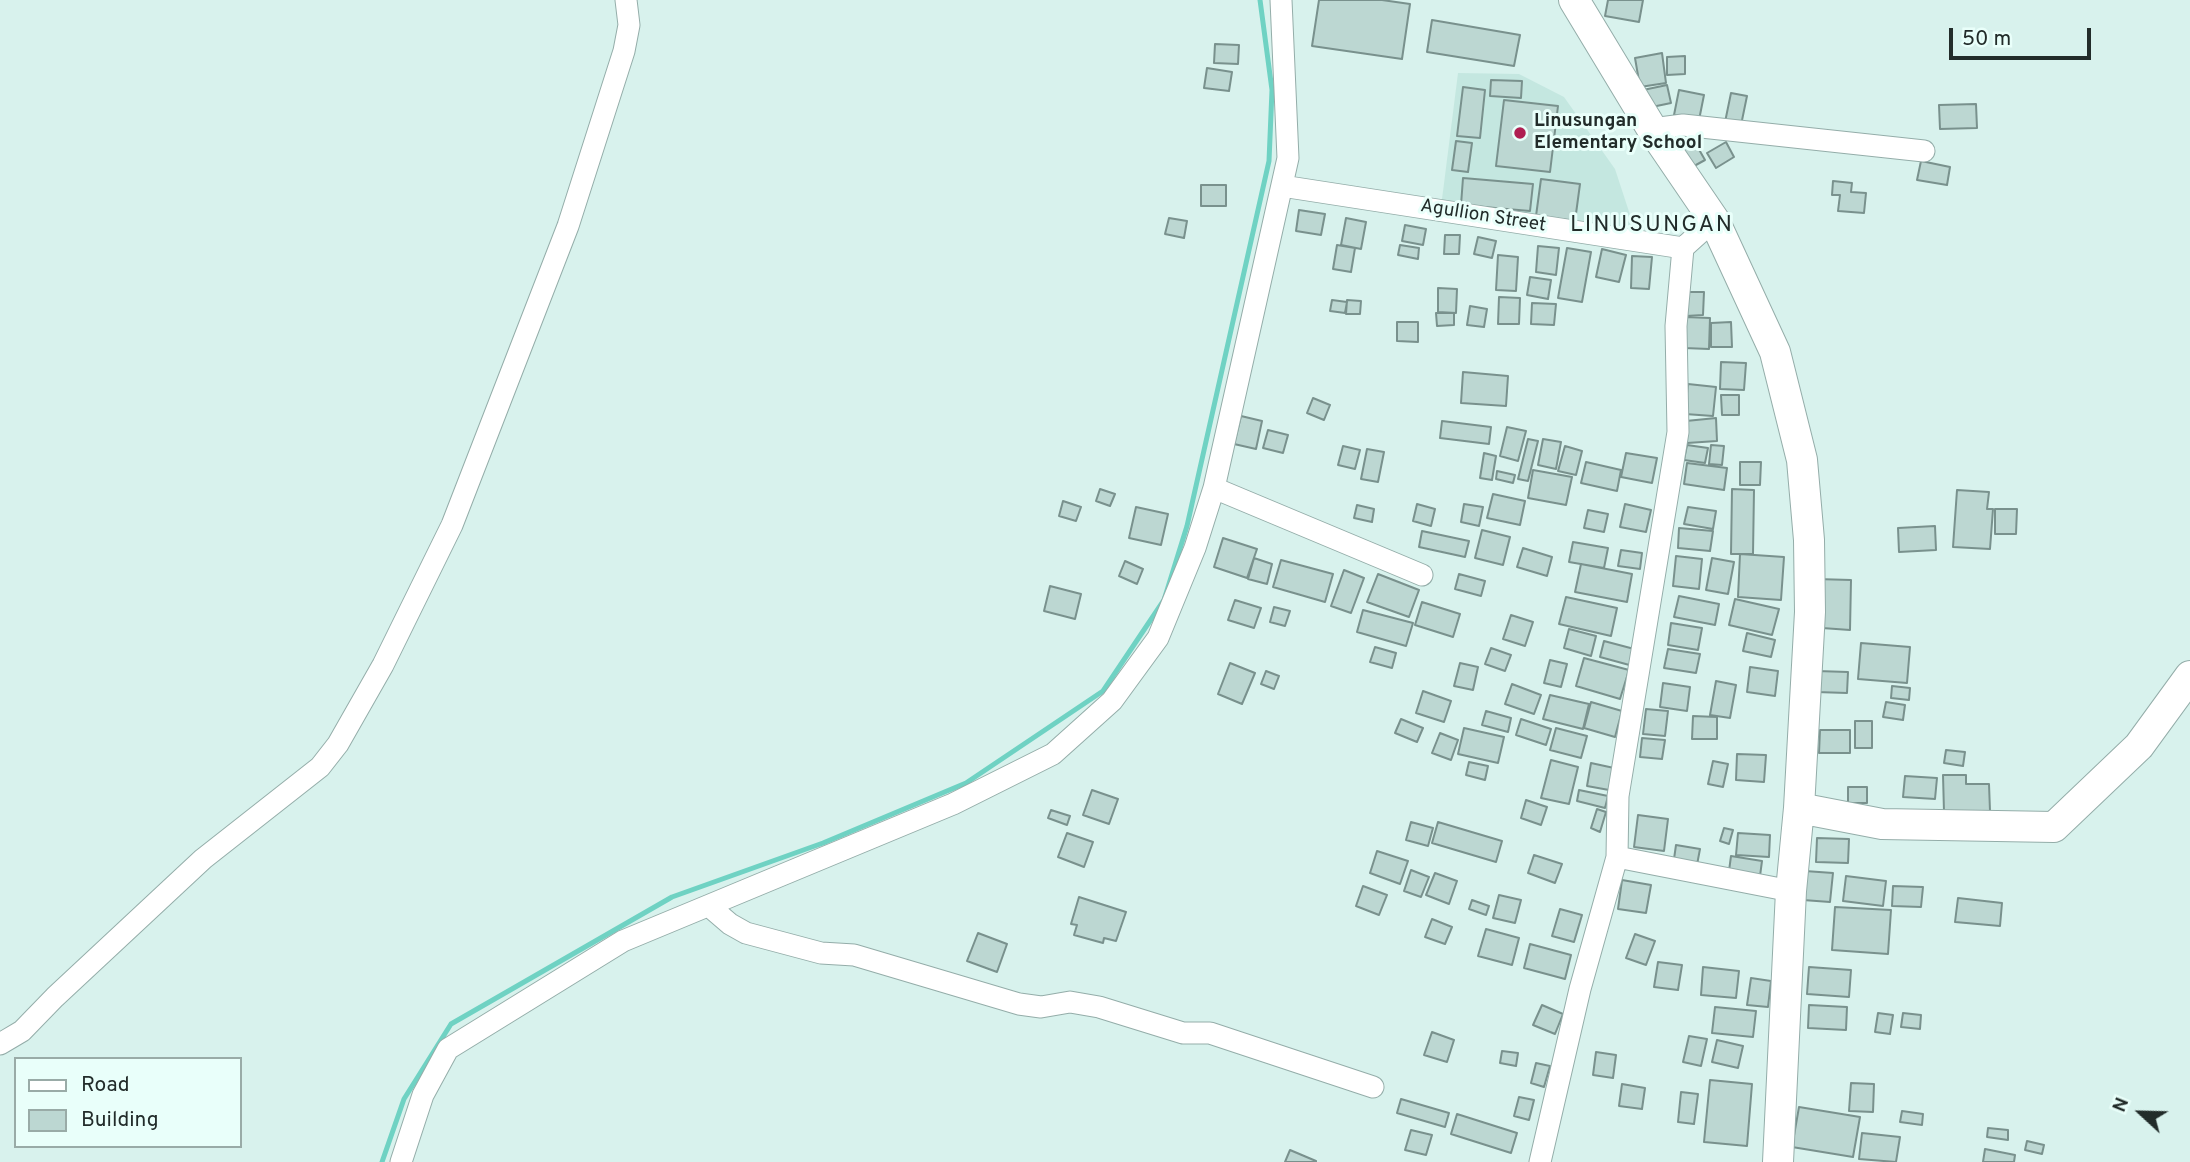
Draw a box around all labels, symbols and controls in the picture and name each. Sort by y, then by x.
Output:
scale bar [1952,14,2094,58]
text: 50 m [1962,26,2011,53]
place label: Linusungan Elementary School [1534,111,1702,155]
marker: Linusungan Elementary School [1512,125,1528,141]
street label: Agullion Street [1419,196,1547,238]
district label: LINUSUNGAN [1571,212,1733,240]
legend [14,1057,242,1148]
text: Road [81,1072,130,1099]
north arrow [2106,1078,2176,1148]
text: N [2108,1094,2135,1116]
text: Building [81,1107,159,1134]

